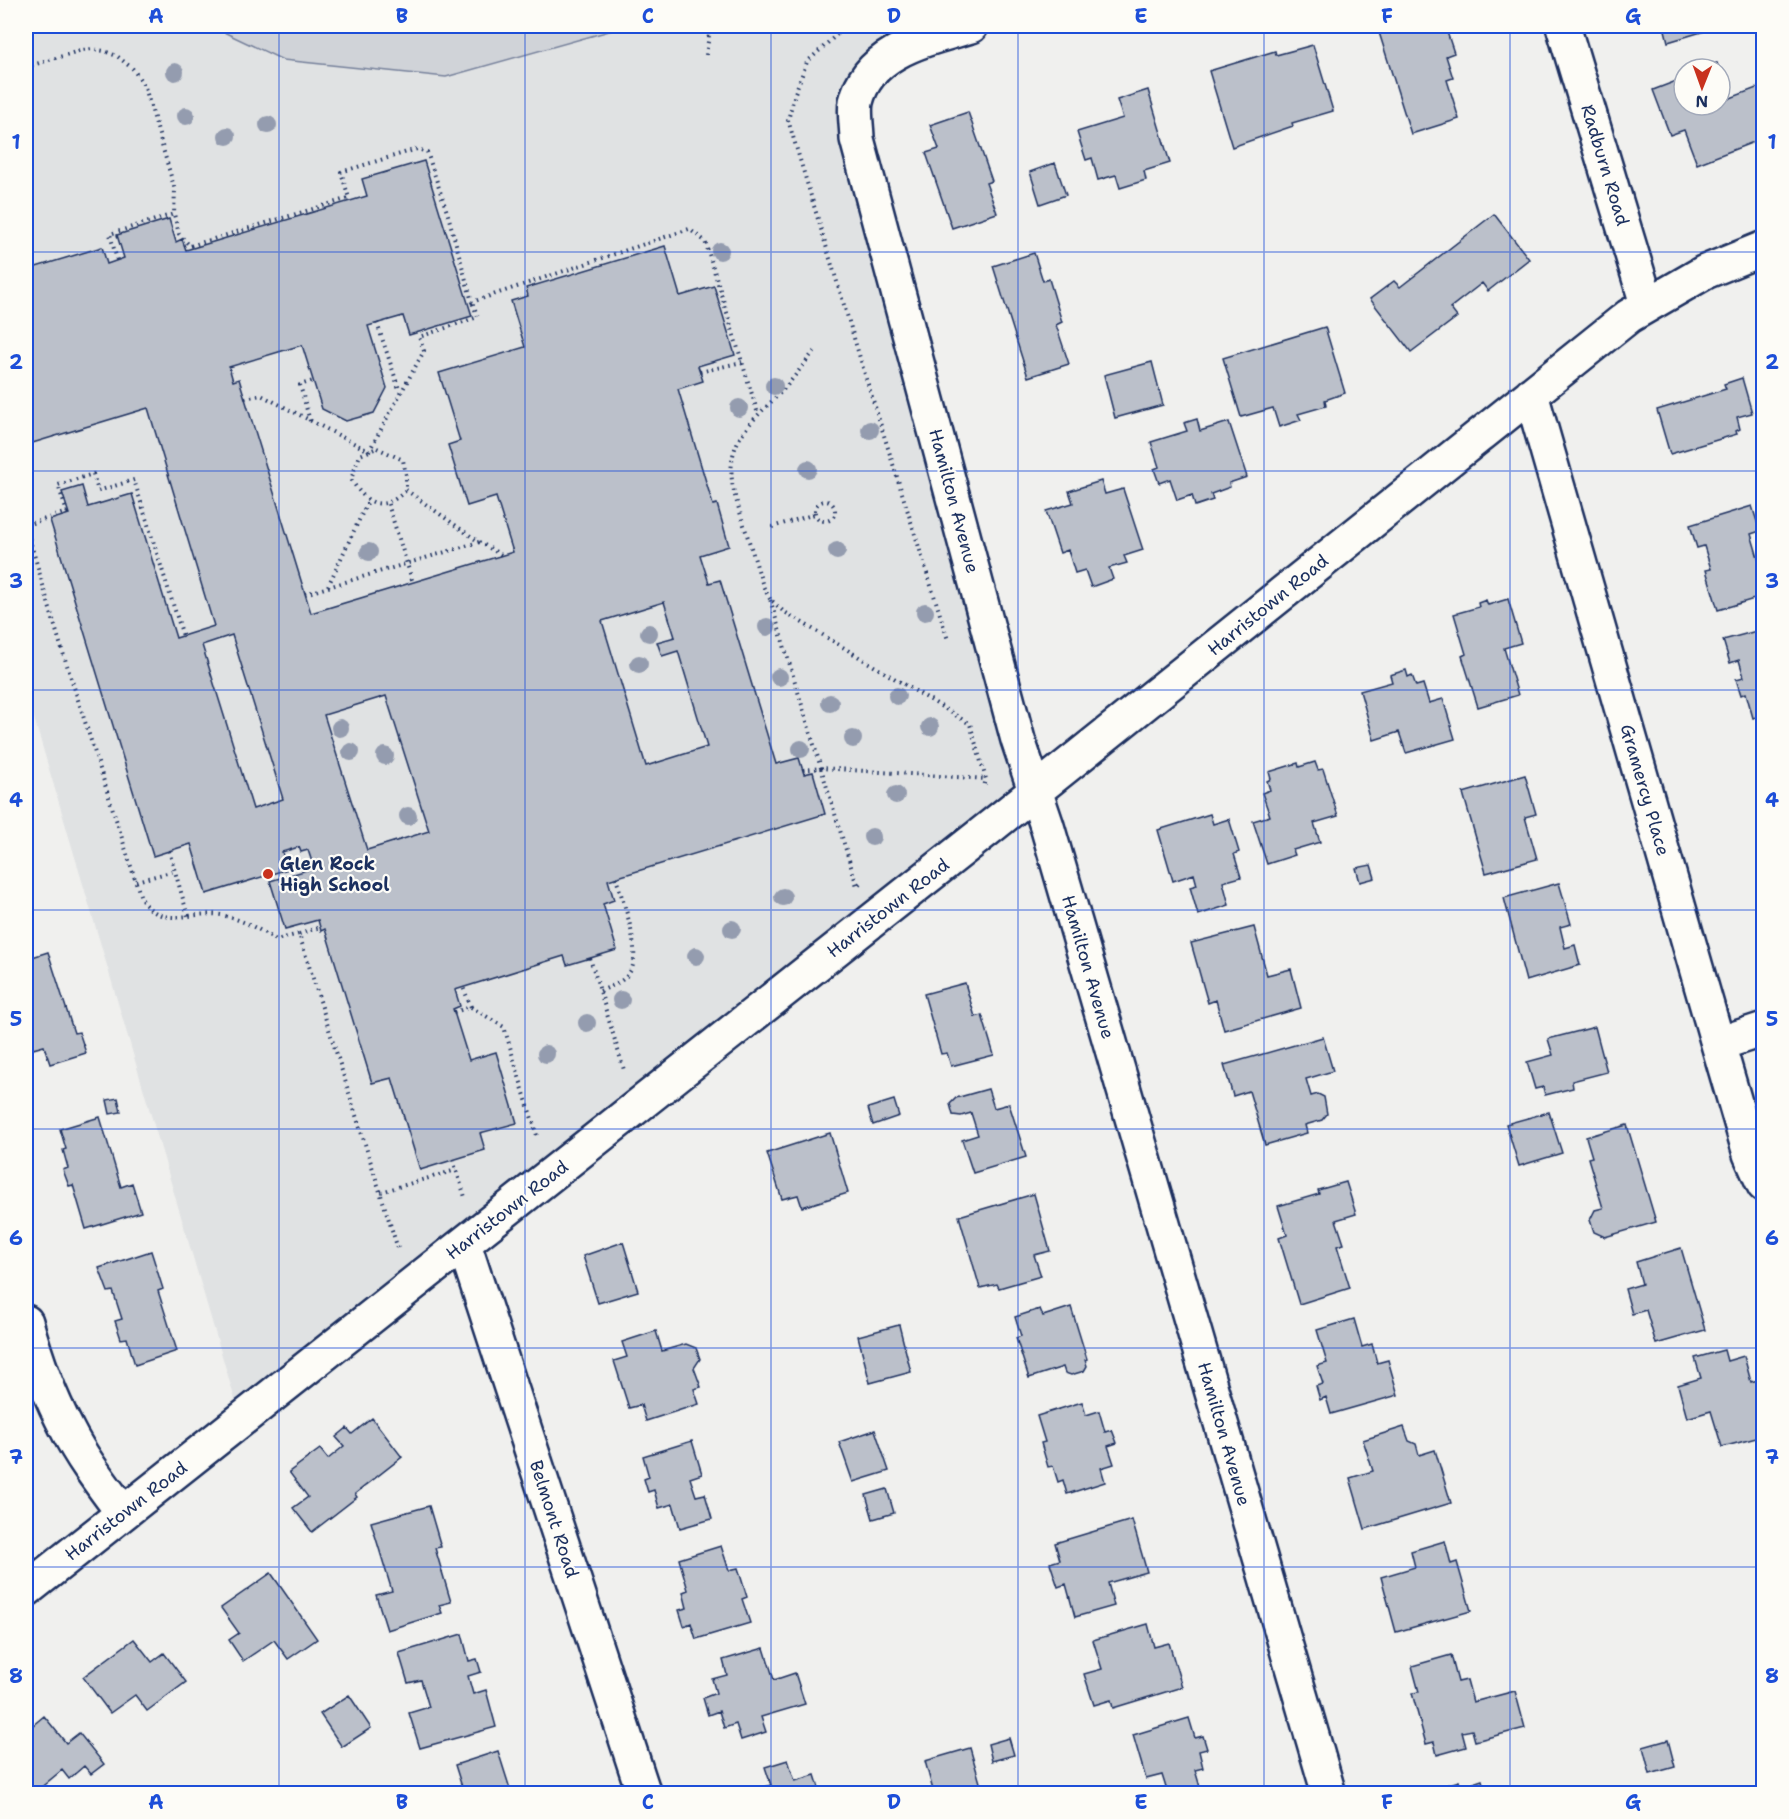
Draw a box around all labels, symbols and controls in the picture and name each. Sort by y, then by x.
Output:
text: A [148,3,164,29]
text: B [396,3,408,29]
text: C [642,3,654,29]
text: D [887,3,901,29]
text: E [1134,3,1148,29]
text: F [1381,3,1393,29]
text: G [1625,3,1641,29]
north arrow [1672,57,1732,117]
text: N [1695,91,1708,112]
street label: Radburn Road [1575,101,1635,229]
text: 1 [11,129,21,155]
text: 1 [1767,129,1777,155]
text: 2 [9,349,23,375]
text: 2 [1765,349,1779,375]
street label: Hamilton Avenue [923,426,985,576]
street label: Harristown Road [1203,549,1333,661]
text: 3 [9,568,23,594]
text: 3 [1765,568,1779,594]
street label: Gramercy Place [1615,721,1675,859]
text: 4 [9,787,23,813]
text: 4 [1765,787,1779,813]
place label: Glen Rock High School [280,852,389,897]
street label: Harristown Road [822,853,954,963]
marker: Glen Rock High School [261,867,275,881]
street label: Hamilton Avenue [1056,892,1120,1042]
text: 5 [10,1006,22,1032]
text: 5 [1766,1006,1778,1032]
street label: Harristown Road [441,1155,573,1265]
text: 6 [9,1225,23,1251]
text: 6 [1765,1225,1779,1251]
street label: Hamilton Avenue [1192,1359,1256,1509]
text: 7 [9,1444,23,1470]
text: 7 [1765,1444,1779,1470]
street label: Harristown Road [60,1456,192,1566]
street label: Belmont Road [524,1457,584,1581]
text: 8 [9,1663,23,1689]
text: 8 [1765,1663,1779,1689]
text: A [148,1789,164,1815]
text: B [396,1789,408,1815]
text: C [642,1789,654,1815]
text: D [887,1789,901,1815]
text: E [1134,1789,1148,1815]
text: F [1381,1789,1393,1815]
text: G [1625,1789,1641,1815]

